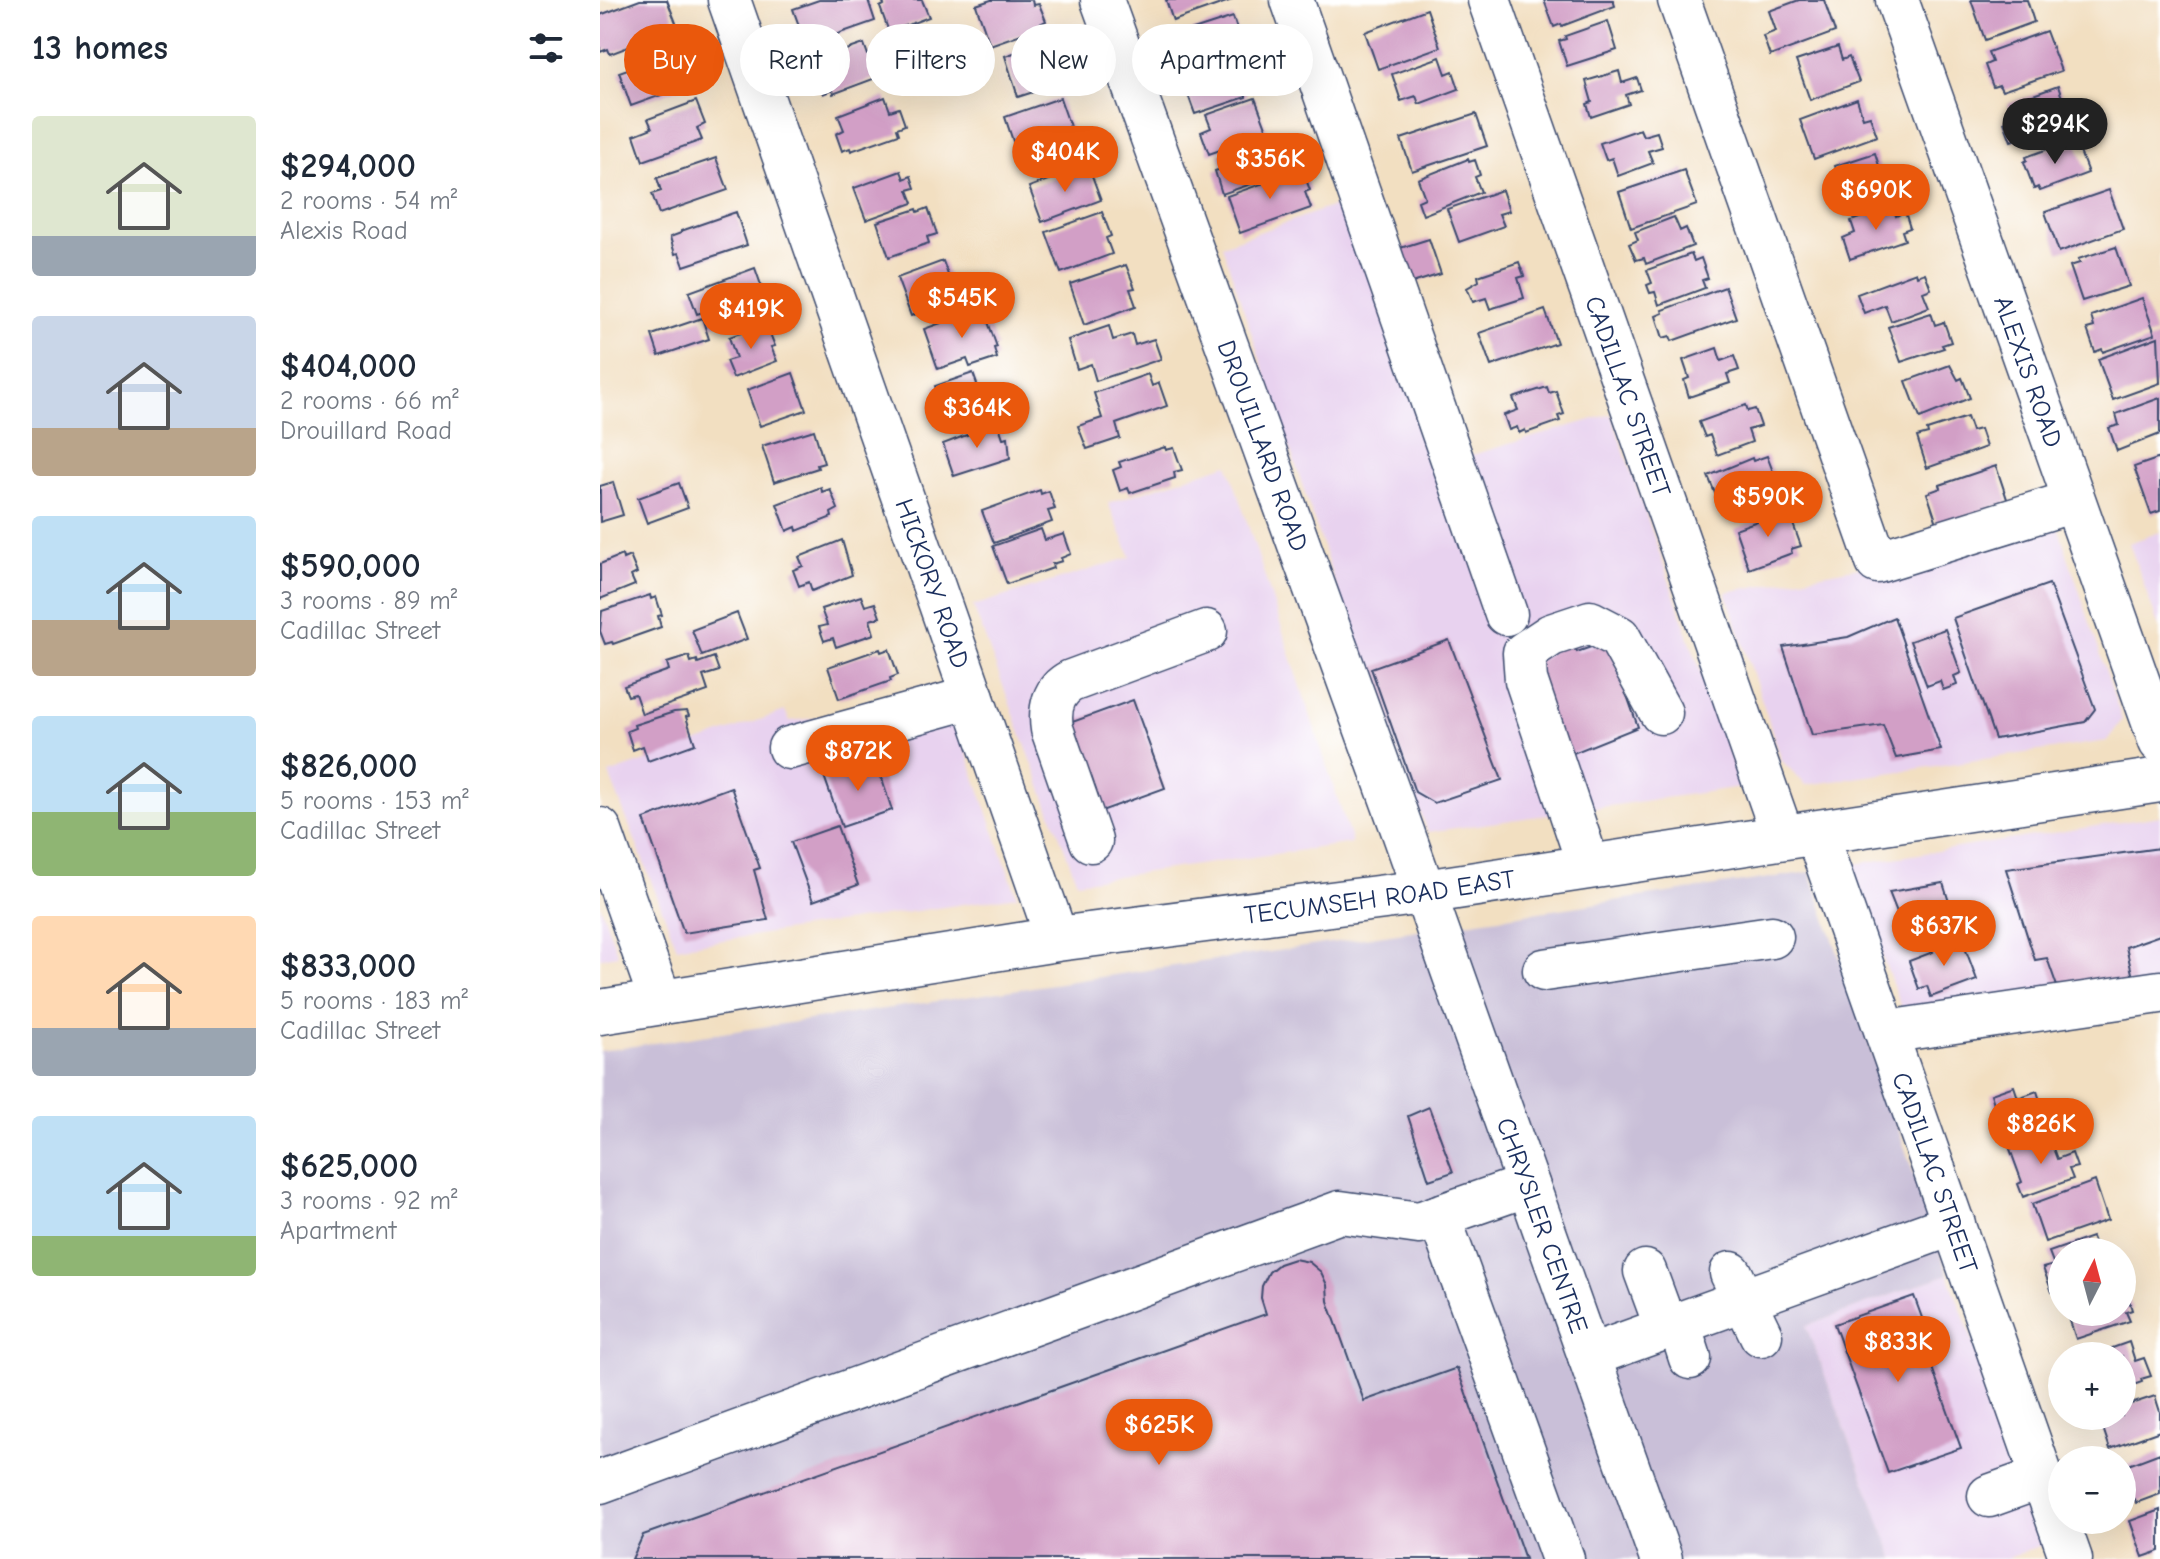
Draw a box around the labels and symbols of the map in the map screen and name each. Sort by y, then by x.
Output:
pin: $294K [1999,98,2111,166]
pin: $404K [1009,126,1121,194]
pin: $356K [1214,133,1326,201]
pin: $690K [1820,164,1932,232]
pin: $545K [906,272,1018,340]
pin: $419K [695,283,807,351]
street label: CADILLAC STREET [1578,292,1677,502]
street label: ALEXIS ROAD [1987,292,2068,451]
street label: DROUILLARD ROAD [1210,337,1314,556]
pin: $364K [921,382,1033,450]
pin: $590K [1712,471,1824,539]
street label: HICKORY ROAD [888,495,975,673]
pin: $872K [802,725,914,793]
street label: TECUMSEH ROAD EAST [1242,864,1518,931]
pin: $637K [1888,900,2000,968]
street label: CADILLAC STREET [1885,1068,1984,1278]
pin: $826K [1985,1098,2097,1166]
street label: CHRYSLER CENTRE [1490,1114,1594,1337]
north arrow [2048,1238,2136,1326]
pin: $833K [1842,1316,1954,1384]
pin: $625K [1103,1399,1215,1467]

